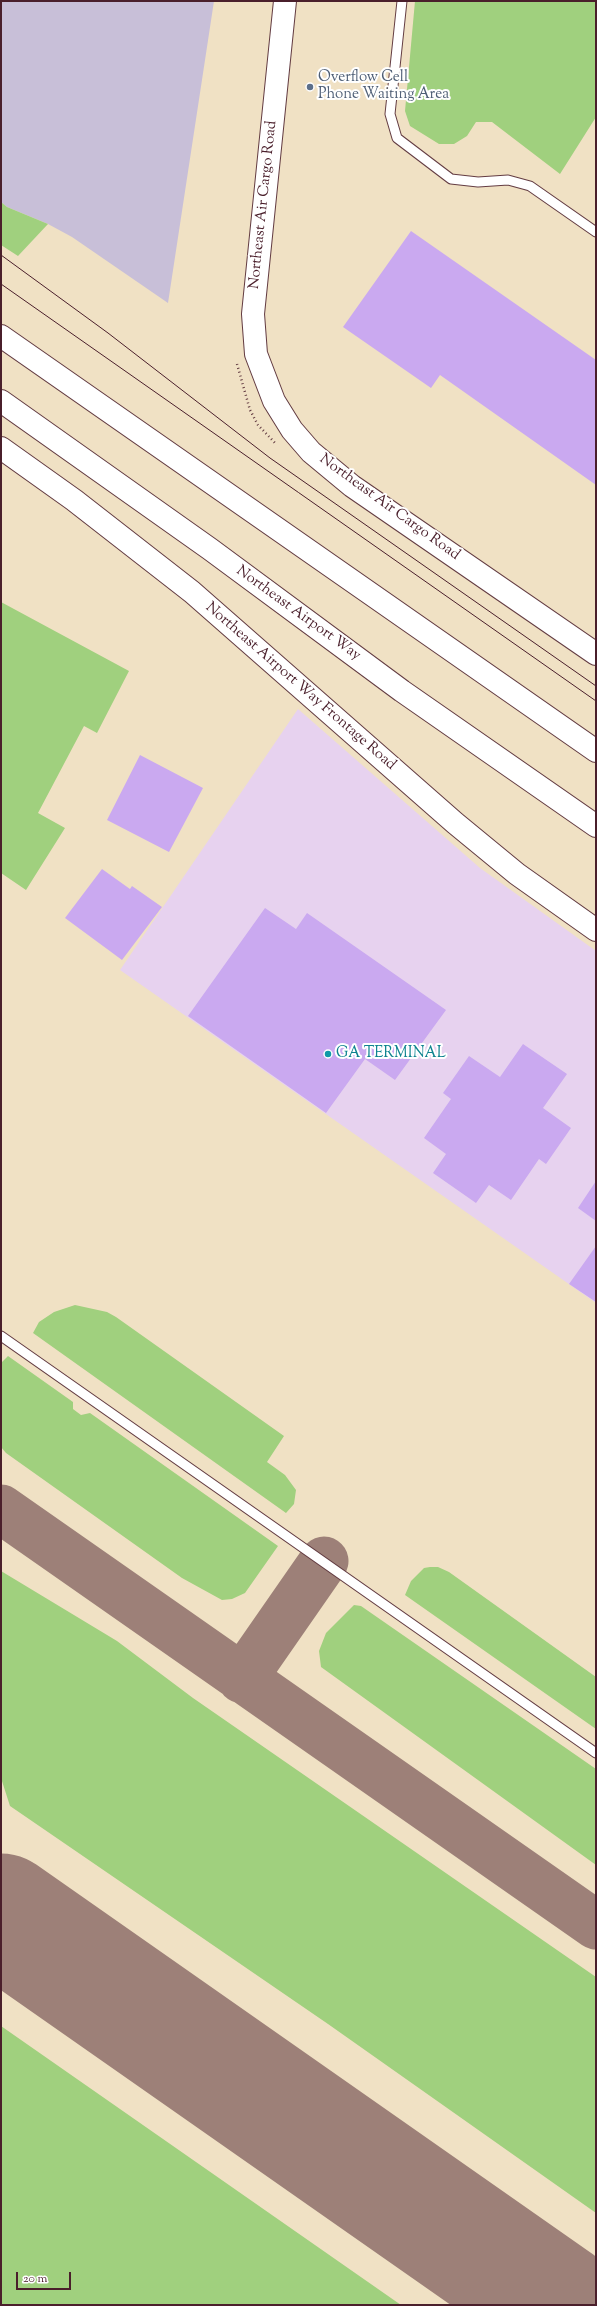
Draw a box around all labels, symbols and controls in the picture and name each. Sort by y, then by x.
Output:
place label: Overflow Cell Phone Waiting Area [318,69,449,104]
marker: Overflow Cell Phone Waiting Area [305,82,315,92]
street label: Northeast Air Cargo Road [246,120,282,290]
street label: Northeast Air Cargo Road [315,451,463,565]
street label: Northeast Airport Way [232,563,364,665]
street label: Northeast Airport Way Frontage Road [201,599,399,775]
place label: GA TERMINAL [336,1045,446,1063]
marker: GA TERMINAL [323,1049,333,1059]
scale bar [18,2264,73,2290]
text: 20 m [23,2270,47,2288]

